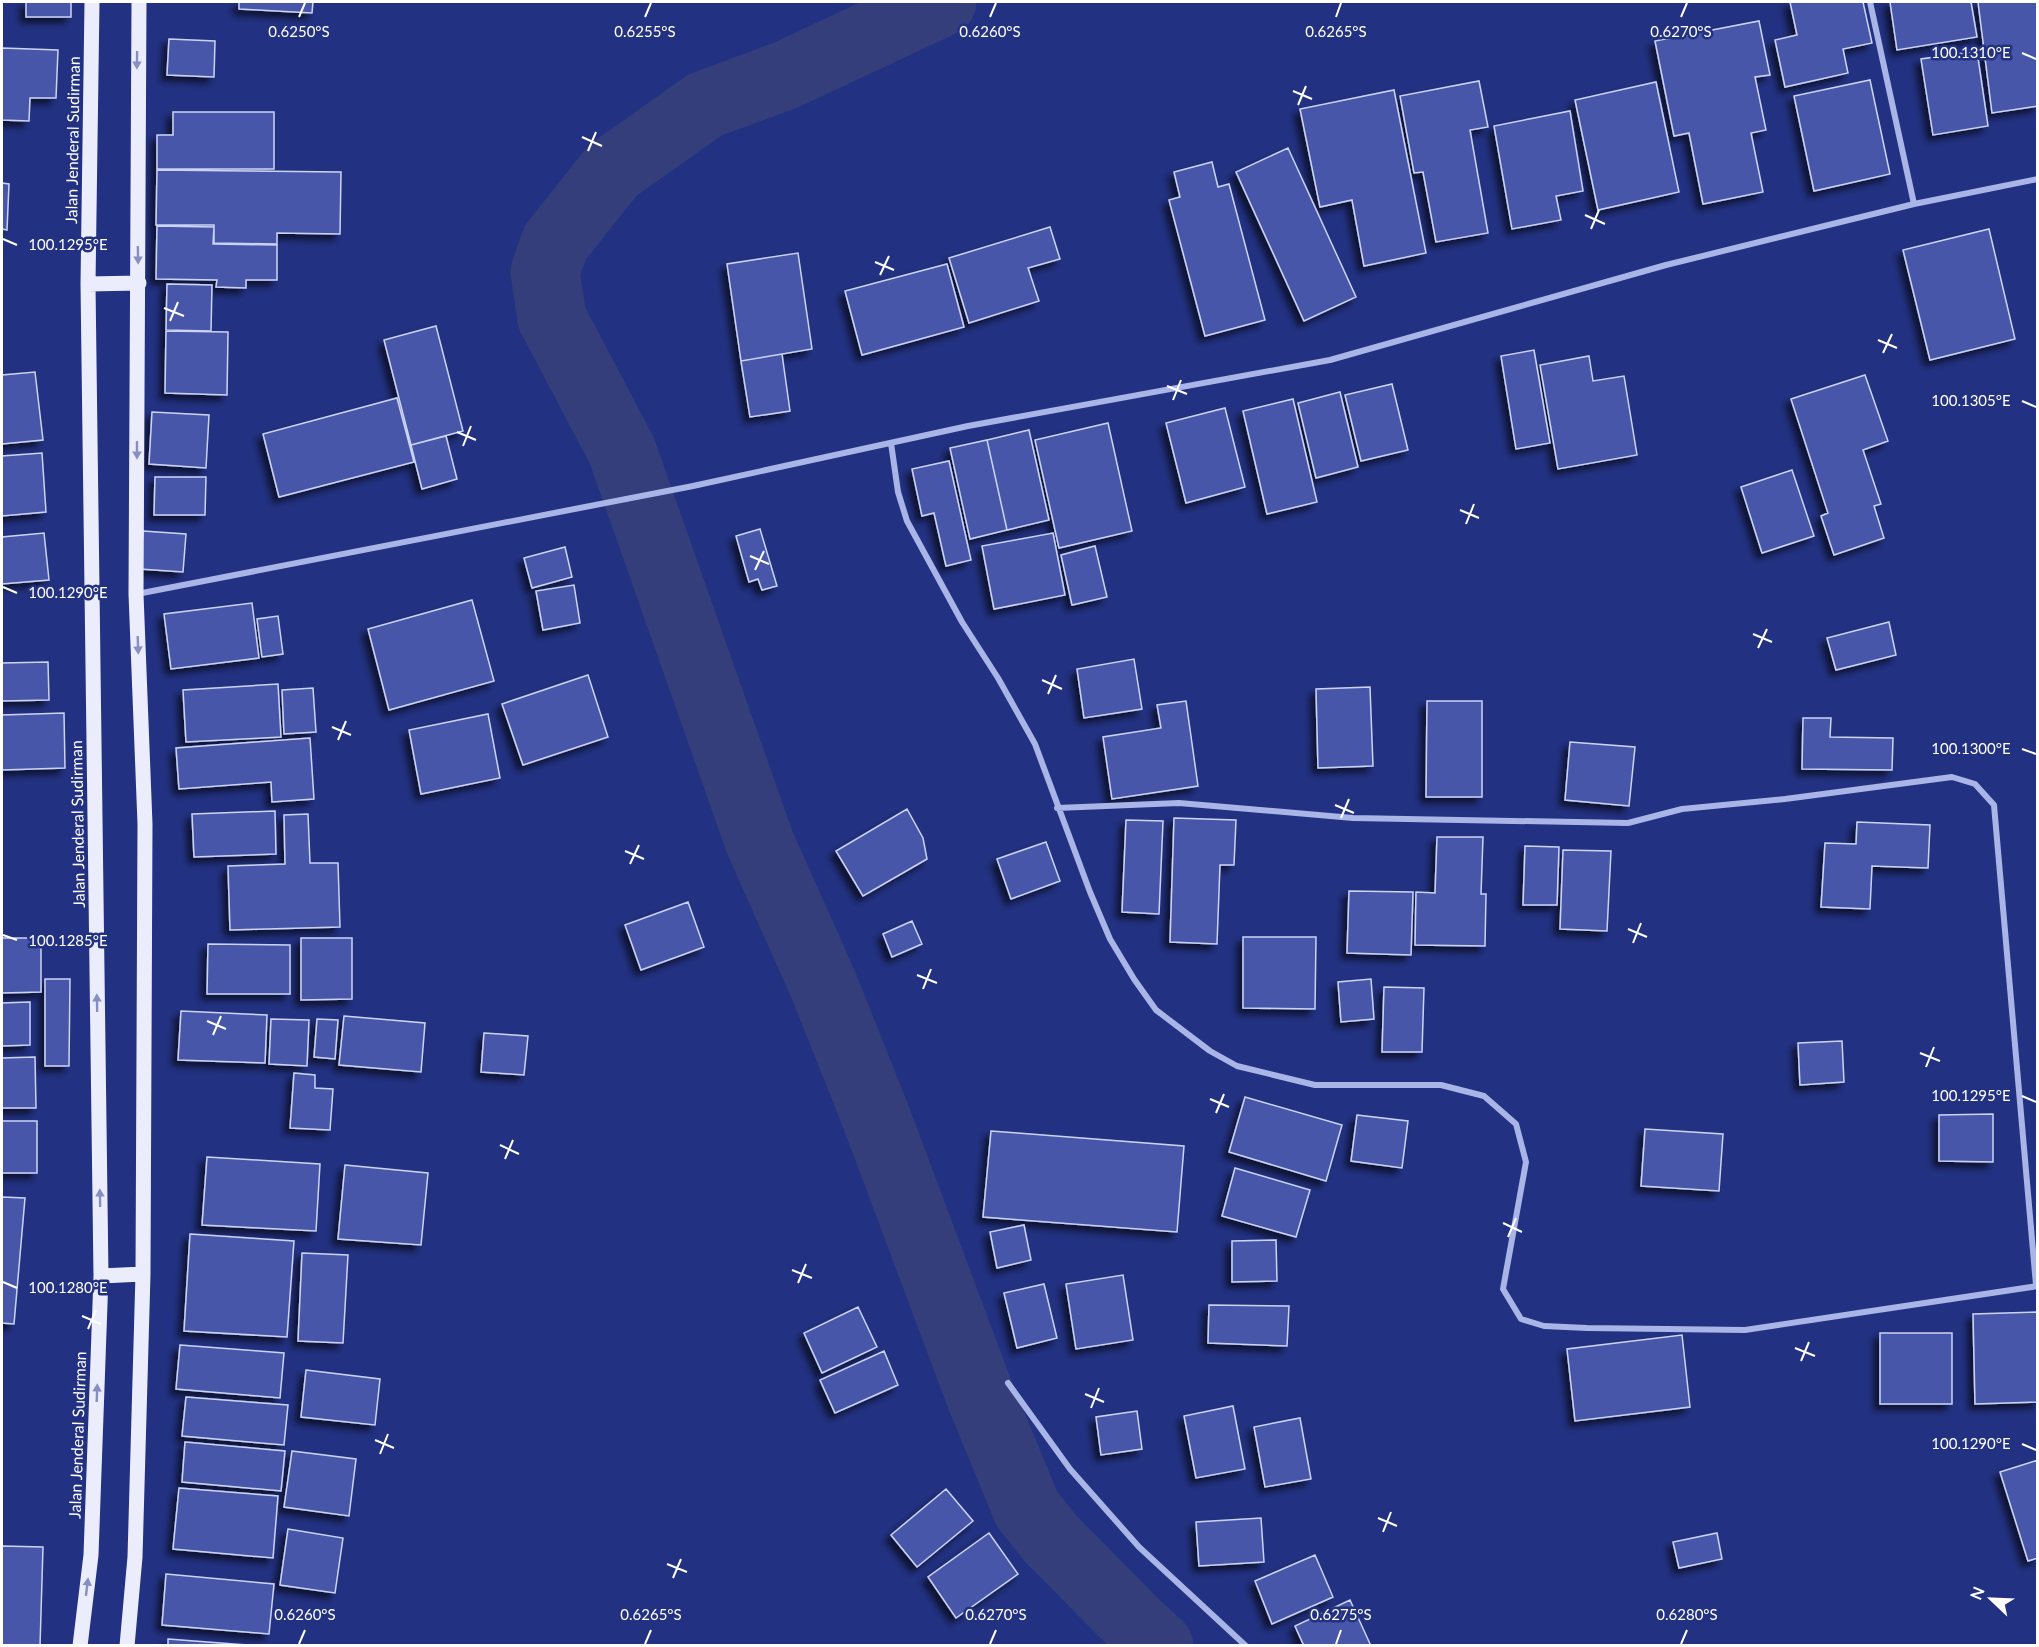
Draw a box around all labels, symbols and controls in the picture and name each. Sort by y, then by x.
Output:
text: 0.6250°S [268,22,330,40]
text: 0.6255°S [614,22,676,40]
text: 0.6260°S [959,22,1021,40]
text: 0.6265°S [1305,22,1367,40]
text: 0.6270°S [1650,22,1712,40]
text: 100.1310°E [1931,43,2011,61]
one-way arrow [132,50,142,69]
street label: Jalan Jenderal Sudirman [61,56,83,224]
text: 100.1295°E [28,235,108,253]
one-way arrow [133,245,143,264]
text: 100.1305°E [1931,391,2011,409]
one-way arrow [132,440,142,459]
text: 100.1290°E [28,583,108,601]
one-way arrow [133,635,143,654]
text: 100.1300°E [1931,739,2011,757]
street label: Jalan Jenderal Sudirman [66,740,88,908]
text: 100.1285°E [28,931,108,949]
one-way arrow [92,993,102,1012]
text: 100.1295°E [1931,1086,2011,1104]
one-way arrow [95,1188,105,1207]
text: 100.1280°E [28,1278,108,1296]
street label: Jalan Jenderal Sudirman [65,1351,89,1519]
one-way arrow [92,1383,101,1402]
text: 100.1290°E [1931,1434,2011,1452]
north arrow [1961,1569,2021,1629]
one-way arrow [83,1578,92,1597]
text: N [1966,1584,1988,1602]
text: 0.6260°S [274,1605,336,1623]
text: 0.6265°S [620,1605,682,1623]
text: 0.6270°S [965,1605,1027,1623]
text: 0.6275°S [1310,1605,1372,1623]
text: 0.6280°S [1656,1605,1718,1623]

